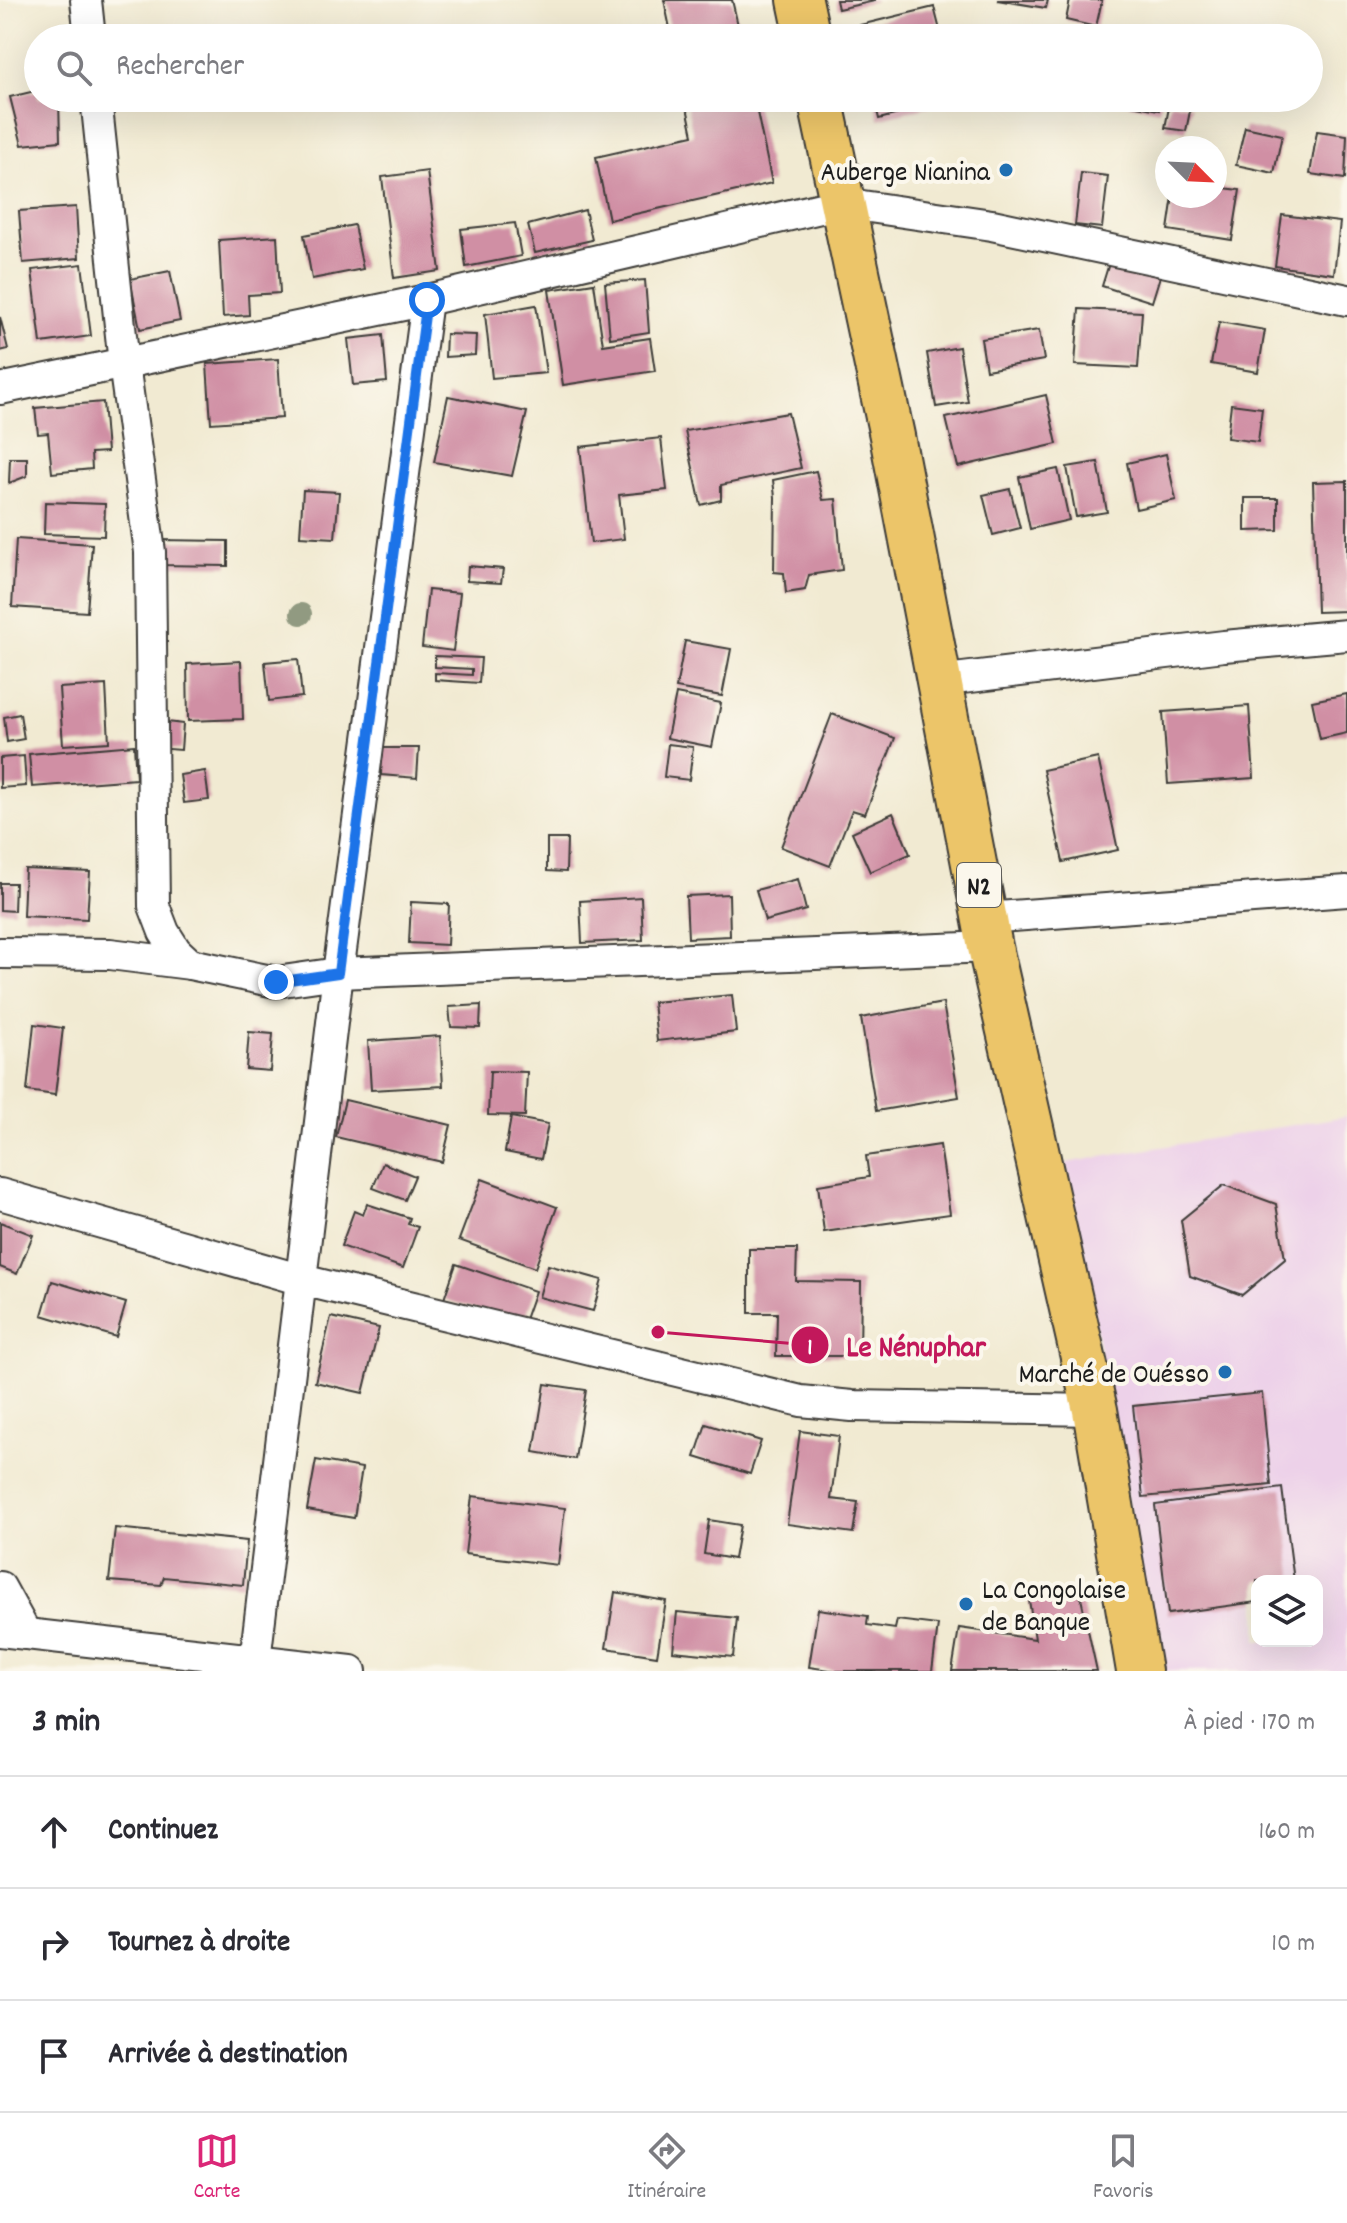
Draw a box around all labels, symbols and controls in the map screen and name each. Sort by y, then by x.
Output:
search box [24,24,1323,112]
icon: search [52,46,96,90]
text: Rechercher [116,47,244,90]
north arrow [1155,136,1227,208]
place label: Auberge Nianina [821,155,991,195]
marker: Auberge Nianina [997,161,1015,179]
route start [409,282,445,318]
road number: N2 [957,863,1001,907]
route end [258,964,294,1000]
callout: Le Nénuphar [790,1318,1002,1372]
text: Le Nénuphar [846,1329,987,1372]
text: 1 [807,1332,813,1366]
place label: Marché de Ouésso [1018,1357,1209,1397]
marker: Marché de Ouésso [1216,1363,1234,1381]
place label: La Congolaise de Banque [982,1573,1126,1645]
map controls [1251,1575,1323,1647]
button: layers [1251,1575,1323,1647]
marker: La Congolaise de Banque [957,1595,975,1613]
text: 3 min [32,1699,100,1748]
text: À pied · 170 m [1184,1705,1315,1742]
icon: ahead [32,1810,76,1854]
text: Continuez [108,1811,218,1854]
text: 160 m [1259,1814,1315,1851]
icon: right [32,1922,76,1966]
text: Tournez à droite [108,1923,290,1966]
text: 10 m [1271,1926,1315,1963]
icon: arrive [32,2034,76,2078]
text: Arrivée à destination [108,2035,348,2078]
tab: Carte [193,2129,241,2208]
tab: Itinéraire [627,2129,706,2208]
tab: Favoris [1093,2129,1154,2208]

